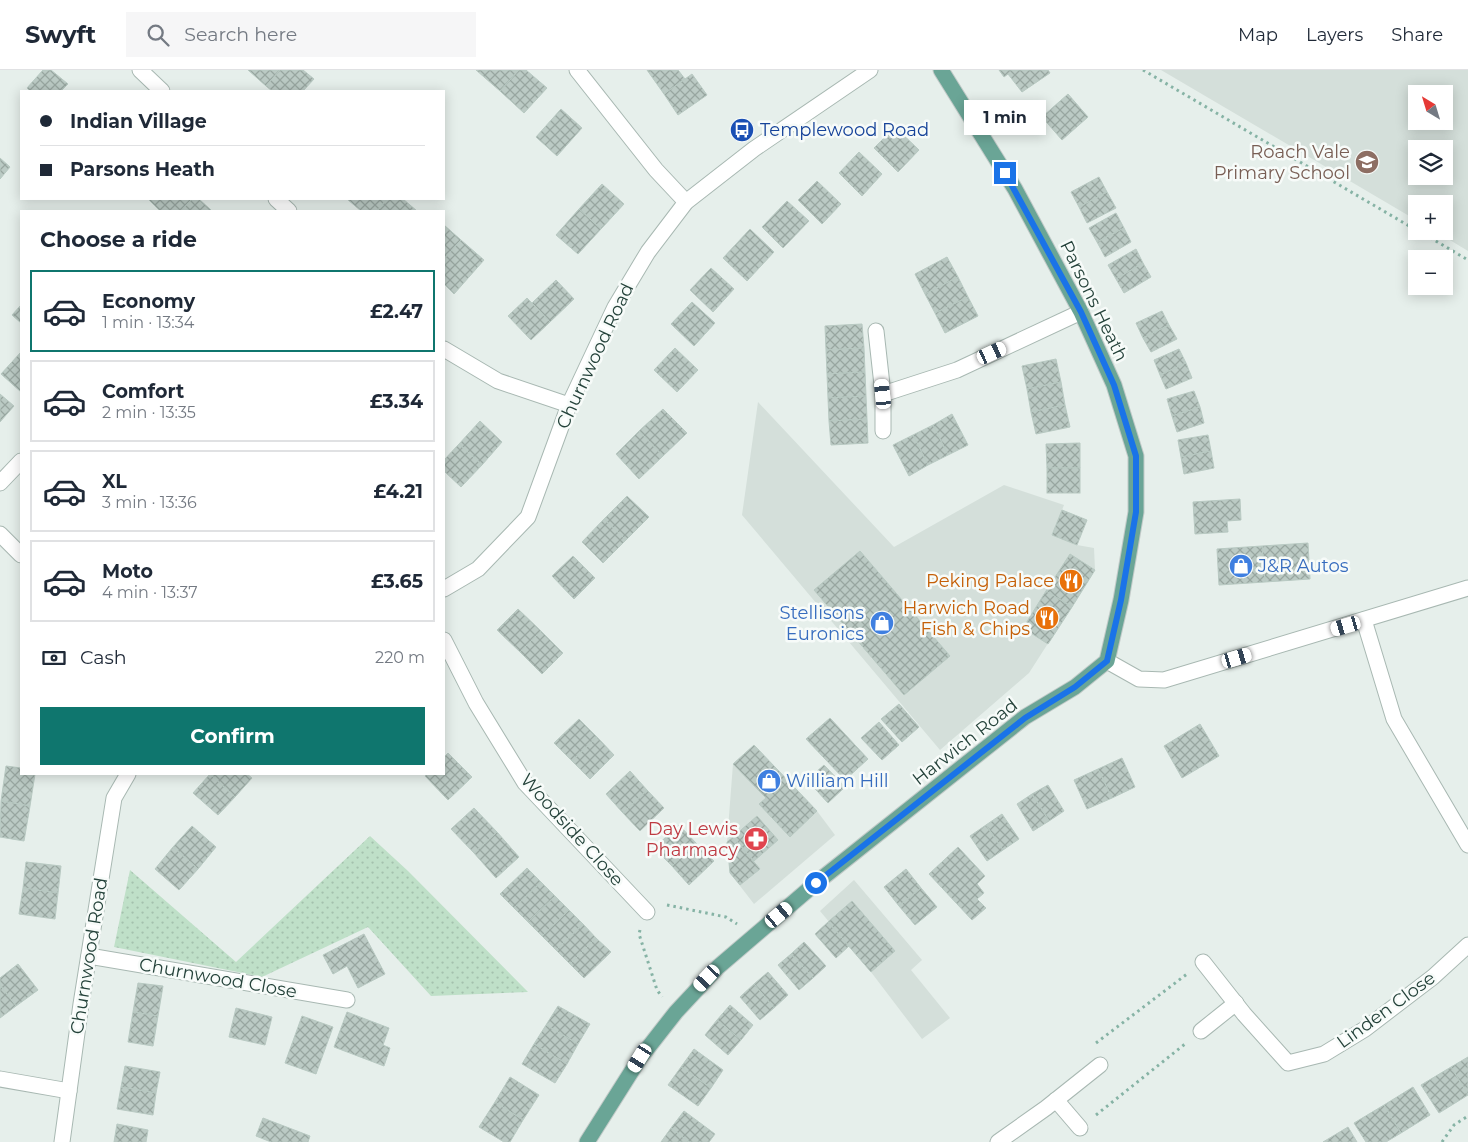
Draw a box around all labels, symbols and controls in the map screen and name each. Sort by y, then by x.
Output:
search box [126,12,476,57]
text: Swyft [25,20,96,49]
icon: search [144,21,172,49]
text: Search here [184,23,297,46]
text: Map [1238,24,1278,46]
text: Layers [1306,24,1363,46]
text: Share [1391,24,1443,46]
north arrow [1408,85,1452,130]
map controls [1408,85,1453,295]
callout: 1 min [964,101,1046,136]
text: 1 min [983,108,1027,127]
text: Indian Village [70,110,207,133]
bus stop icon: Templewood Road [729,117,755,143]
place label: Templewood Road [760,119,929,141]
button: layers [1408,140,1453,185]
place label: Roach Vale Primary School [1214,141,1350,184]
school or university icon: Roach Vale Primary School [1354,149,1380,175]
text: Parsons Heath [70,158,215,181]
route end [994,162,1016,184]
button: + [1408,195,1453,240]
text: Choose a ride [40,226,197,253]
street label: Parsons Heath [1055,237,1133,365]
button: − [1408,250,1453,295]
street label: Churnwood Road [552,280,638,432]
icon: car [42,289,87,334]
text: Economy [102,290,195,313]
text: £2.47 [370,300,423,323]
text: 1 min · 13:34 [102,313,194,332]
car [975,340,1008,366]
car [873,378,892,410]
icon: car [42,379,87,424]
text: Comfort [102,380,184,403]
text: £3.34 [370,390,423,413]
text: 2 min · 13:35 [102,403,196,422]
icon: car [42,469,87,514]
text: XL [102,470,127,493]
text: £4.21 [373,480,423,503]
text: 3 min · 13:36 [102,493,197,512]
shop icon: J&R Autos [1228,553,1254,579]
place label: J&R Autos [1257,555,1349,577]
icon: car [42,559,87,604]
text: Moto [102,560,153,583]
restaurant icon: Peking Palace [1058,568,1084,594]
text: £3.65 [371,570,423,593]
place label: Peking Palace [926,570,1054,592]
text: 4 min · 13:37 [102,583,198,602]
place label: Harwich Road Fish & Chips [903,597,1030,640]
place label: Stellisons Euronics [780,602,864,645]
restaurant icon: Harwich Road Fish & Chips [1034,605,1060,631]
shop icon: Stellisons Euronics [869,610,895,636]
car [1329,615,1362,637]
icon: cash [40,644,68,672]
text: Cash [80,646,127,669]
car [1220,647,1253,669]
text: 220 m [375,648,425,667]
street label: Harwich Road [908,694,1022,790]
button: Confirm [40,707,425,765]
shop icon: William Hill [756,768,782,794]
street label: Woodside Close [516,769,628,891]
place label: William Hill [786,770,889,792]
place label: Day Lewis Pharmacy [646,818,738,861]
pharmacy icon: Day Lewis Pharmacy [743,826,769,852]
route start [805,872,827,894]
street label: Churnwood Road [66,876,112,1036]
car [762,900,795,930]
street label: Churnwood Close [137,953,299,1003]
car [691,962,722,994]
street label: Linden Close [1333,967,1440,1053]
car [625,1041,654,1075]

